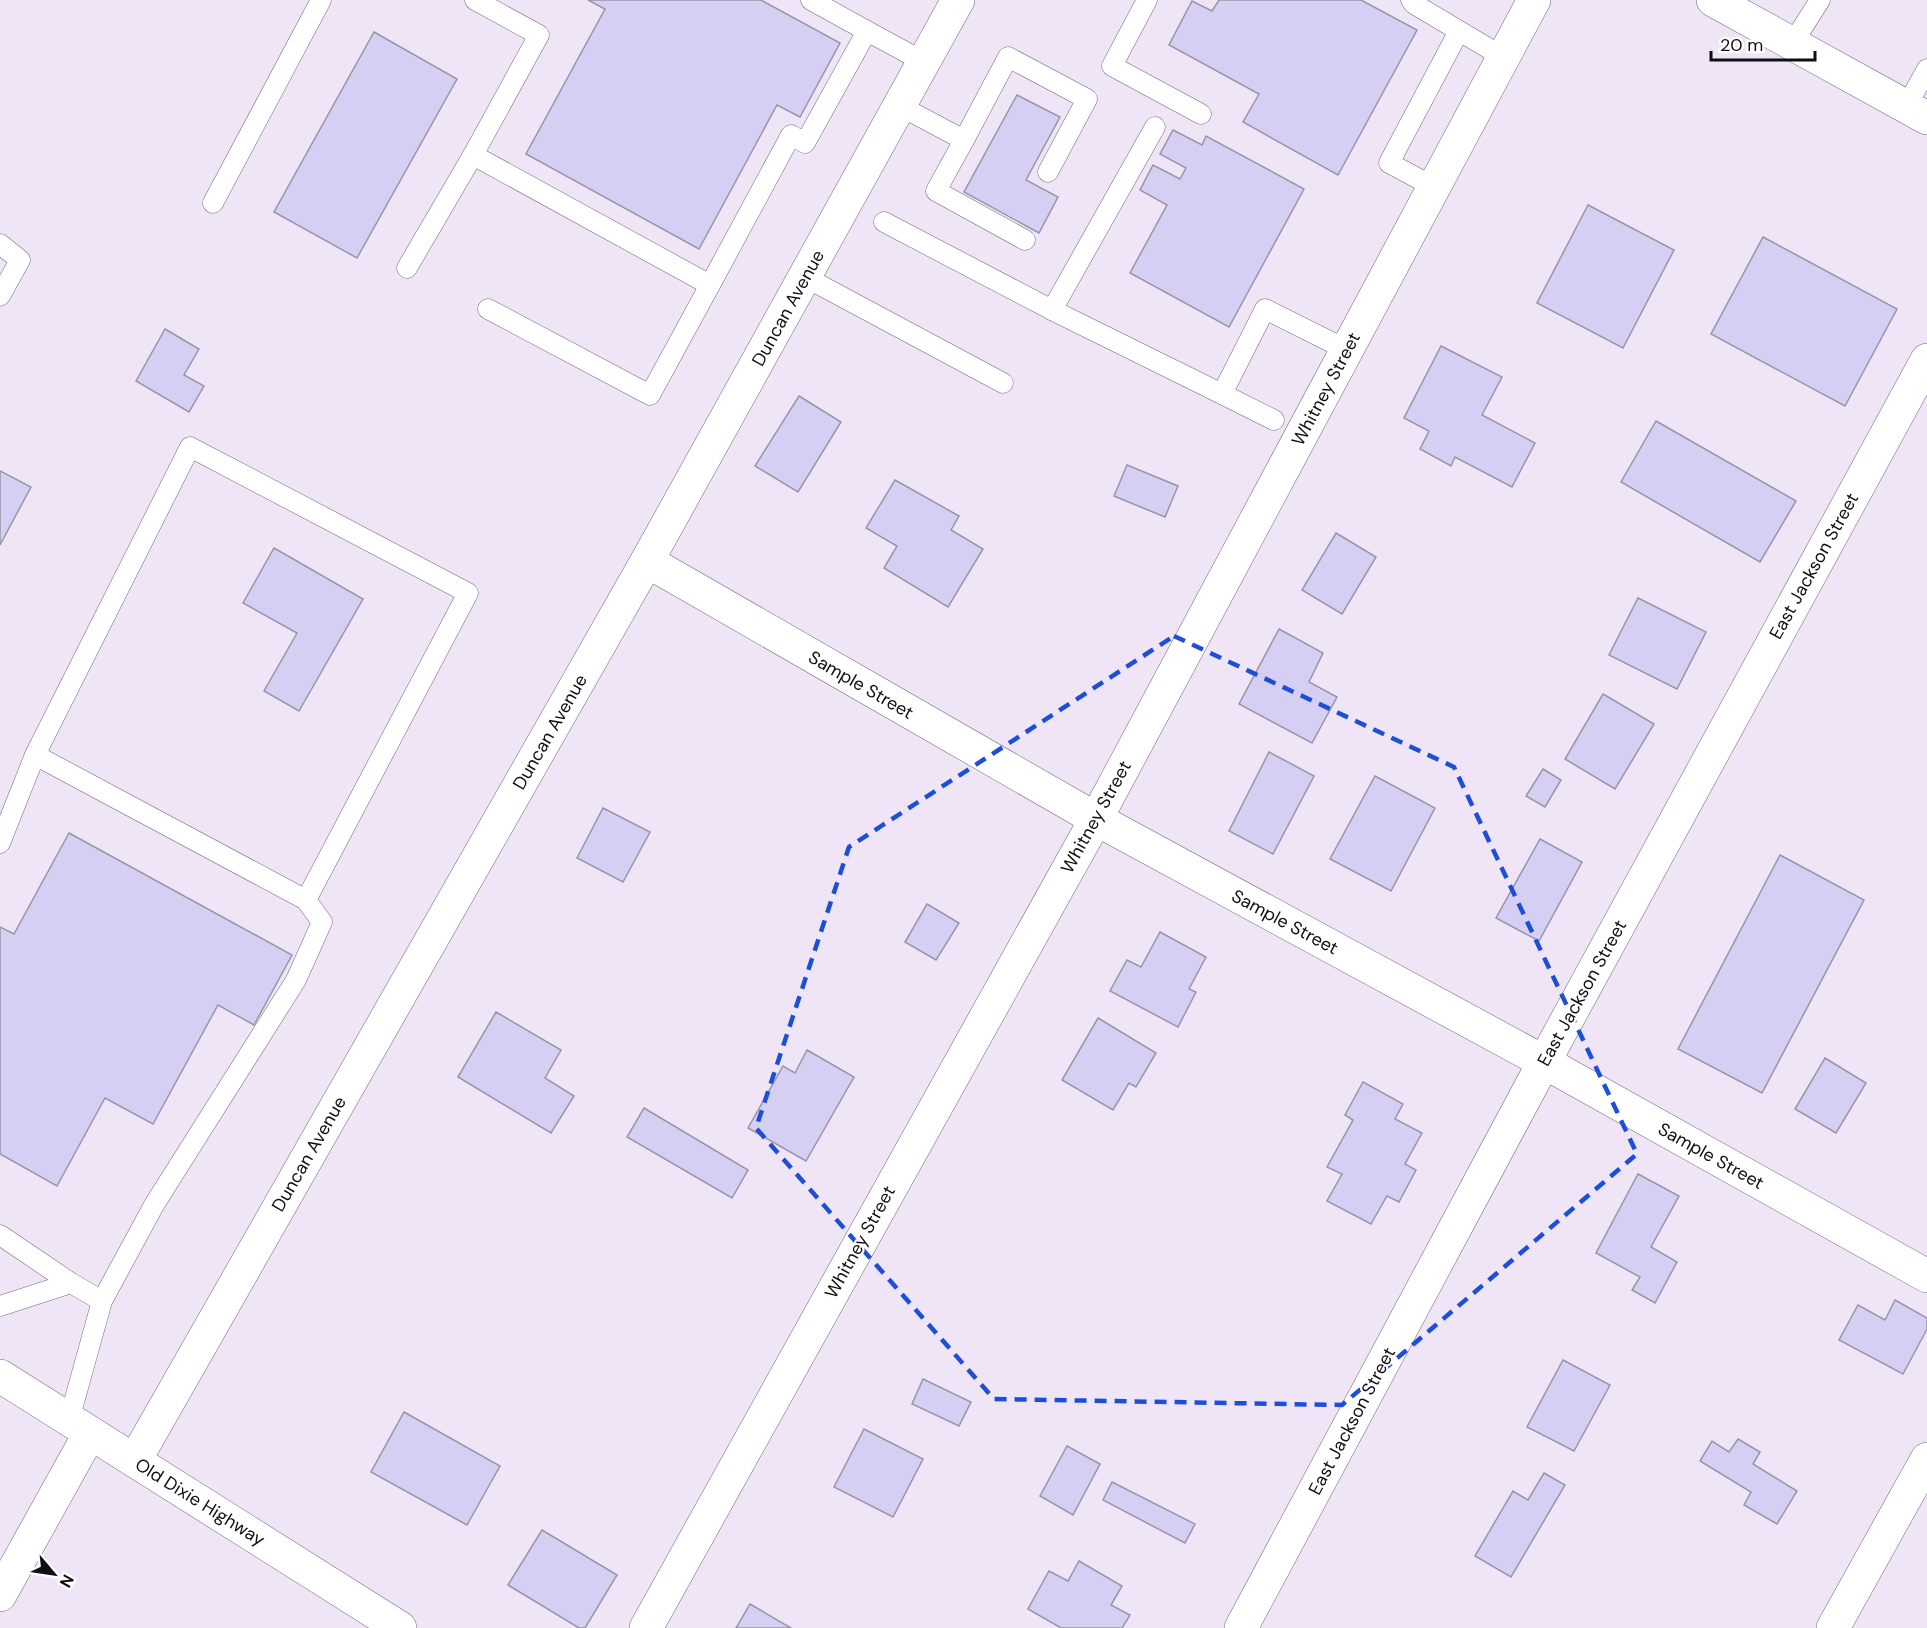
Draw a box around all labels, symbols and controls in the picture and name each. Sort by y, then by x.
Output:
scale bar [1711,24,1814,62]
text: 20 m [1720,33,1763,57]
street label: Duncan Avenue [746,246,830,370]
street label: Whitney Street [1286,328,1366,450]
street label: East Jackson Street [1764,488,1864,644]
street label: Sample Street [804,645,918,725]
street label: Duncan Avenue [507,670,593,794]
street label: Whitney Street [1055,756,1137,878]
street label: Sample Street [1227,884,1343,960]
street label: East Jackson Street [1532,915,1632,1071]
street label: Duncan Avenue [266,1092,352,1216]
street label: Sample Street [1654,1117,1768,1195]
street label: Whitney Street [819,1181,901,1303]
street label: East Jackson Street [1303,1343,1401,1499]
street label: Old Dixie Highway [131,1452,269,1552]
north arrow [24,1544,84,1604]
text: N [55,1571,79,1591]

